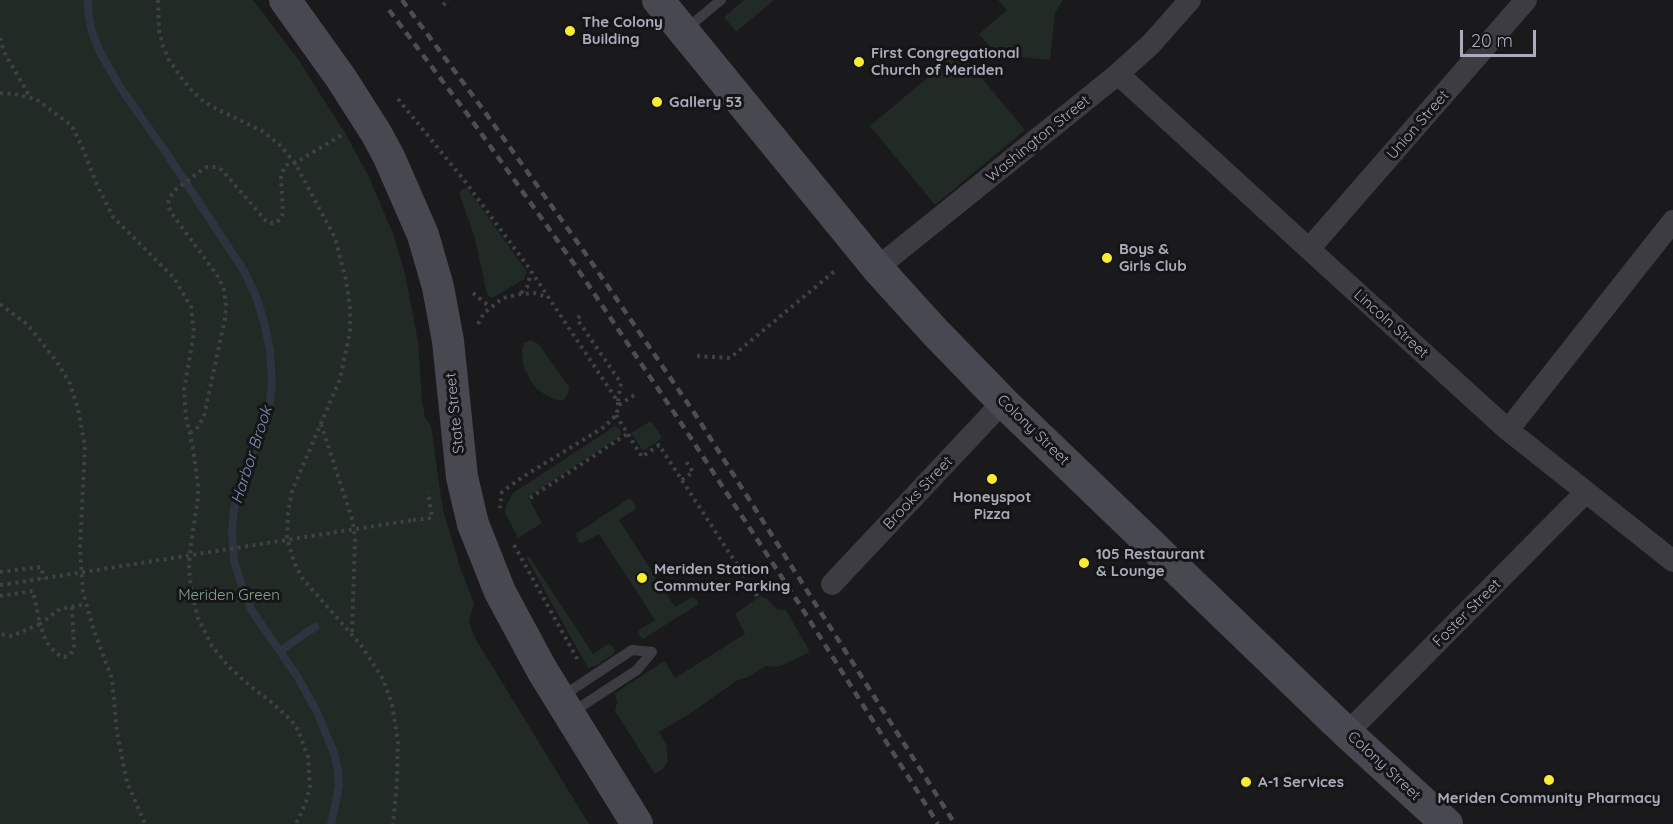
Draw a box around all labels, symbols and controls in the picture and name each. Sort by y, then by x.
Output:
place label: The Colony Building [582,13,663,48]
scale bar [1463,18,1540,56]
marker: The Colony Building [563,24,577,38]
text: 20 m [1471,29,1513,52]
place label: First Congregational Church of Meriden [871,44,1020,79]
marker: First Congregational Church of Meriden [852,55,866,69]
street label: Union Street [1383,87,1453,163]
street label: Washington Street [983,92,1093,186]
place label: Gallery 53 [669,93,742,111]
marker: Gallery 53 [650,95,664,109]
place label: Boys & Girls Club [1119,240,1187,275]
marker: Boys & Girls Club [1100,251,1114,265]
street label: Lincoln Street [1350,286,1432,362]
street label: State Street [442,372,468,454]
street label: Colony Street [993,391,1073,469]
water label: Harbor Brook [227,404,277,506]
street label: Brooks Street [880,453,956,533]
marker: Honeyspot Pizza [985,472,999,486]
place label: Honeyspot Pizza [953,488,1031,523]
place label: 105 Restaurant & Lounge [1096,545,1205,580]
marker: 105 Restaurant & Lounge [1077,556,1091,570]
place label: Meriden Station Commuter Parking [654,560,790,595]
marker: Meriden Station Commuter Parking [635,571,649,585]
street label: Foster Street [1429,575,1505,651]
park label: Meriden Green [178,586,280,604]
street label: Colony Street [1344,728,1424,804]
place label: A-1 Services [1258,773,1344,791]
marker: Meriden Community Pharmacy [1542,773,1556,787]
marker: A-1 Services [1239,775,1253,789]
place label: Meriden Community Pharmacy [1437,789,1661,807]

